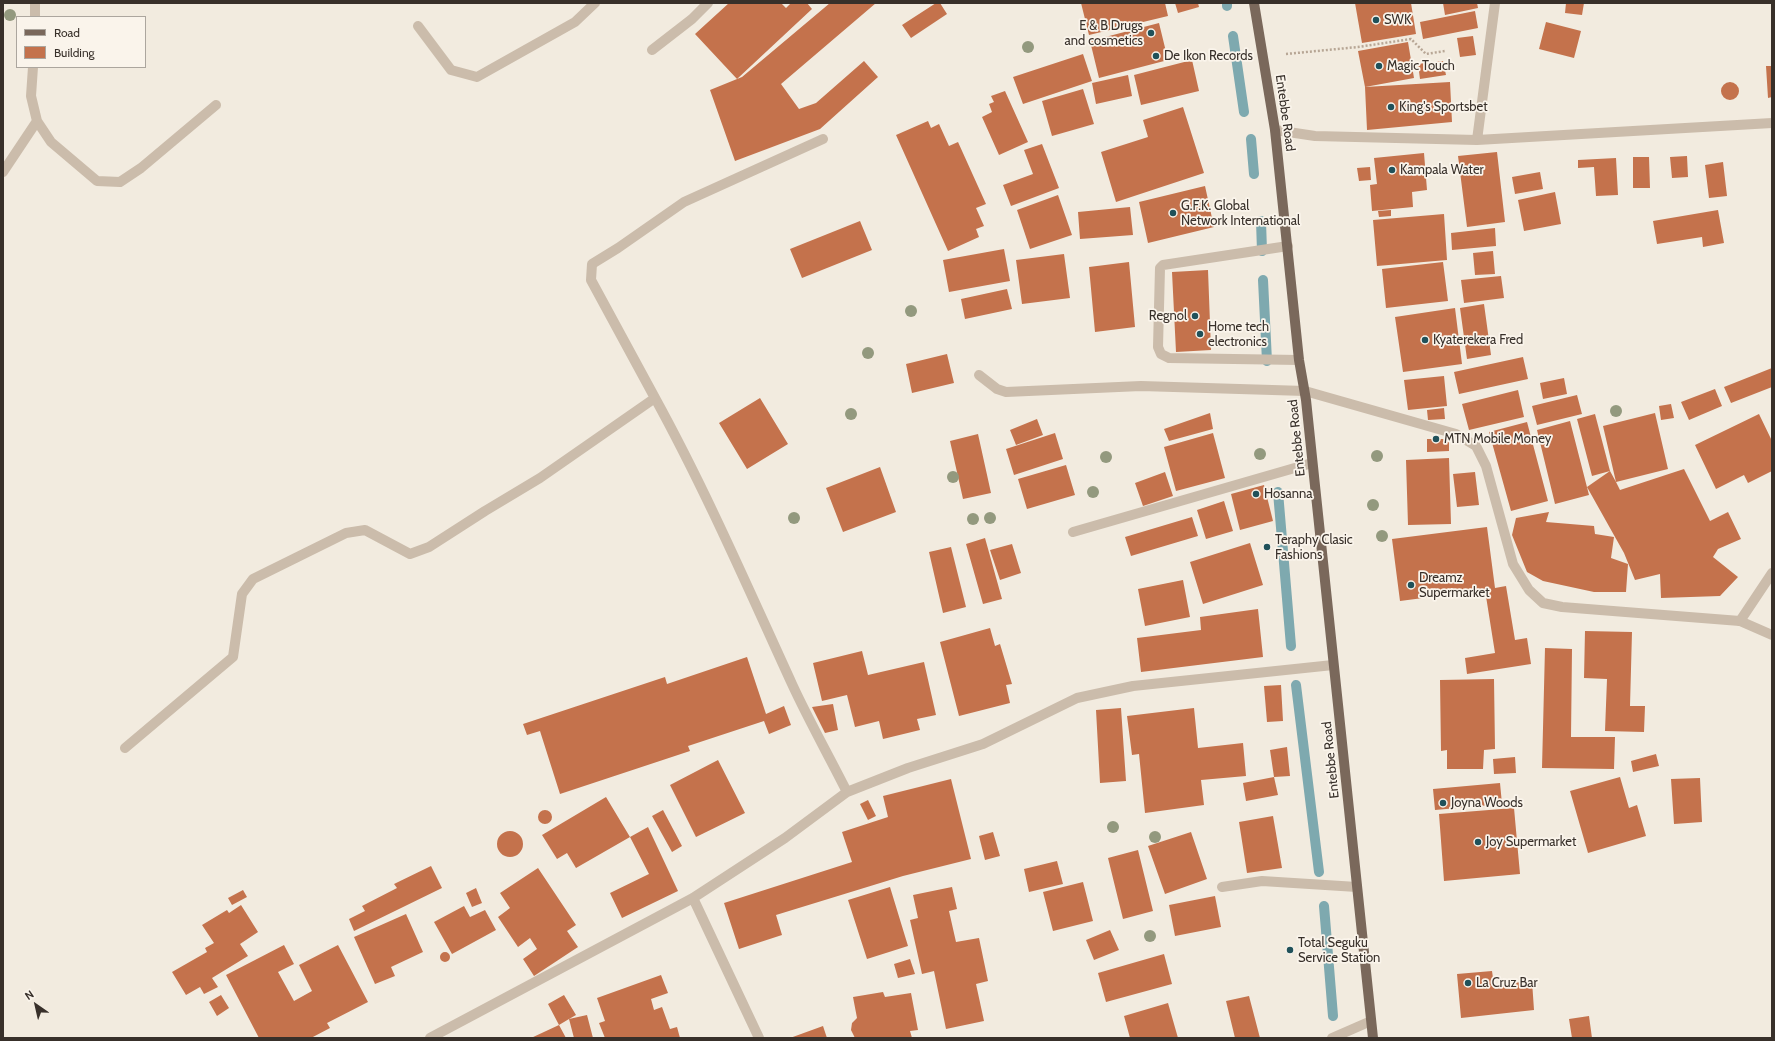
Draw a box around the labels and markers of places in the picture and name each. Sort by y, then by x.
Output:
place label: SWK [1384,12,1411,28]
marker: SWK [1371,15,1381,25]
place label: E & B Drugs and cosmetics [1065,18,1143,49]
marker: E & B Drugs and cosmetics [1146,28,1156,38]
place label: De Ikon Records [1164,48,1253,64]
marker: De Ikon Records [1151,51,1161,61]
place label: Magic Touch [1387,58,1455,74]
marker: Magic Touch [1374,61,1384,71]
place label: King's Sportsbet [1399,99,1488,115]
marker: King's Sportsbet [1386,102,1396,112]
place label: Kampala Water [1400,162,1484,178]
marker: Kampala Water [1387,165,1397,175]
place label: G.F.K. Global Network International [1181,198,1300,229]
marker: G.F.K. Global Network International [1168,208,1178,218]
place label: Regnol [1149,308,1187,324]
marker: Regnol [1190,311,1200,321]
place label: Home tech electronics [1208,319,1269,350]
marker: Home tech electronics [1195,329,1205,339]
place label: Kyaterekera Fred [1433,332,1523,348]
marker: Kyaterekera Fred [1420,335,1430,345]
place label: MTN Mobile Money [1444,431,1551,447]
marker: MTN Mobile Money [1431,434,1441,444]
place label: Hosanna [1264,486,1313,502]
marker: Hosanna [1251,489,1261,499]
place label: Teraphy Clasic Fashions [1275,532,1353,563]
marker: Teraphy Clasic Fashions [1262,542,1272,552]
place label: Dreamz Supermarket [1419,570,1490,601]
marker: Dreamz Supermarket [1406,580,1416,590]
place label: Joyna Woods [1451,795,1523,811]
marker: Joyna Woods [1438,798,1448,808]
place label: Joy Supermarket [1486,834,1576,850]
marker: Joy Supermarket [1473,837,1483,847]
place label: Total Seguku Service Station [1298,935,1380,966]
marker: Total Seguku Service Station [1285,945,1295,955]
place label: La Cruz Bar [1476,975,1538,991]
marker: La Cruz Bar [1463,978,1473,988]

